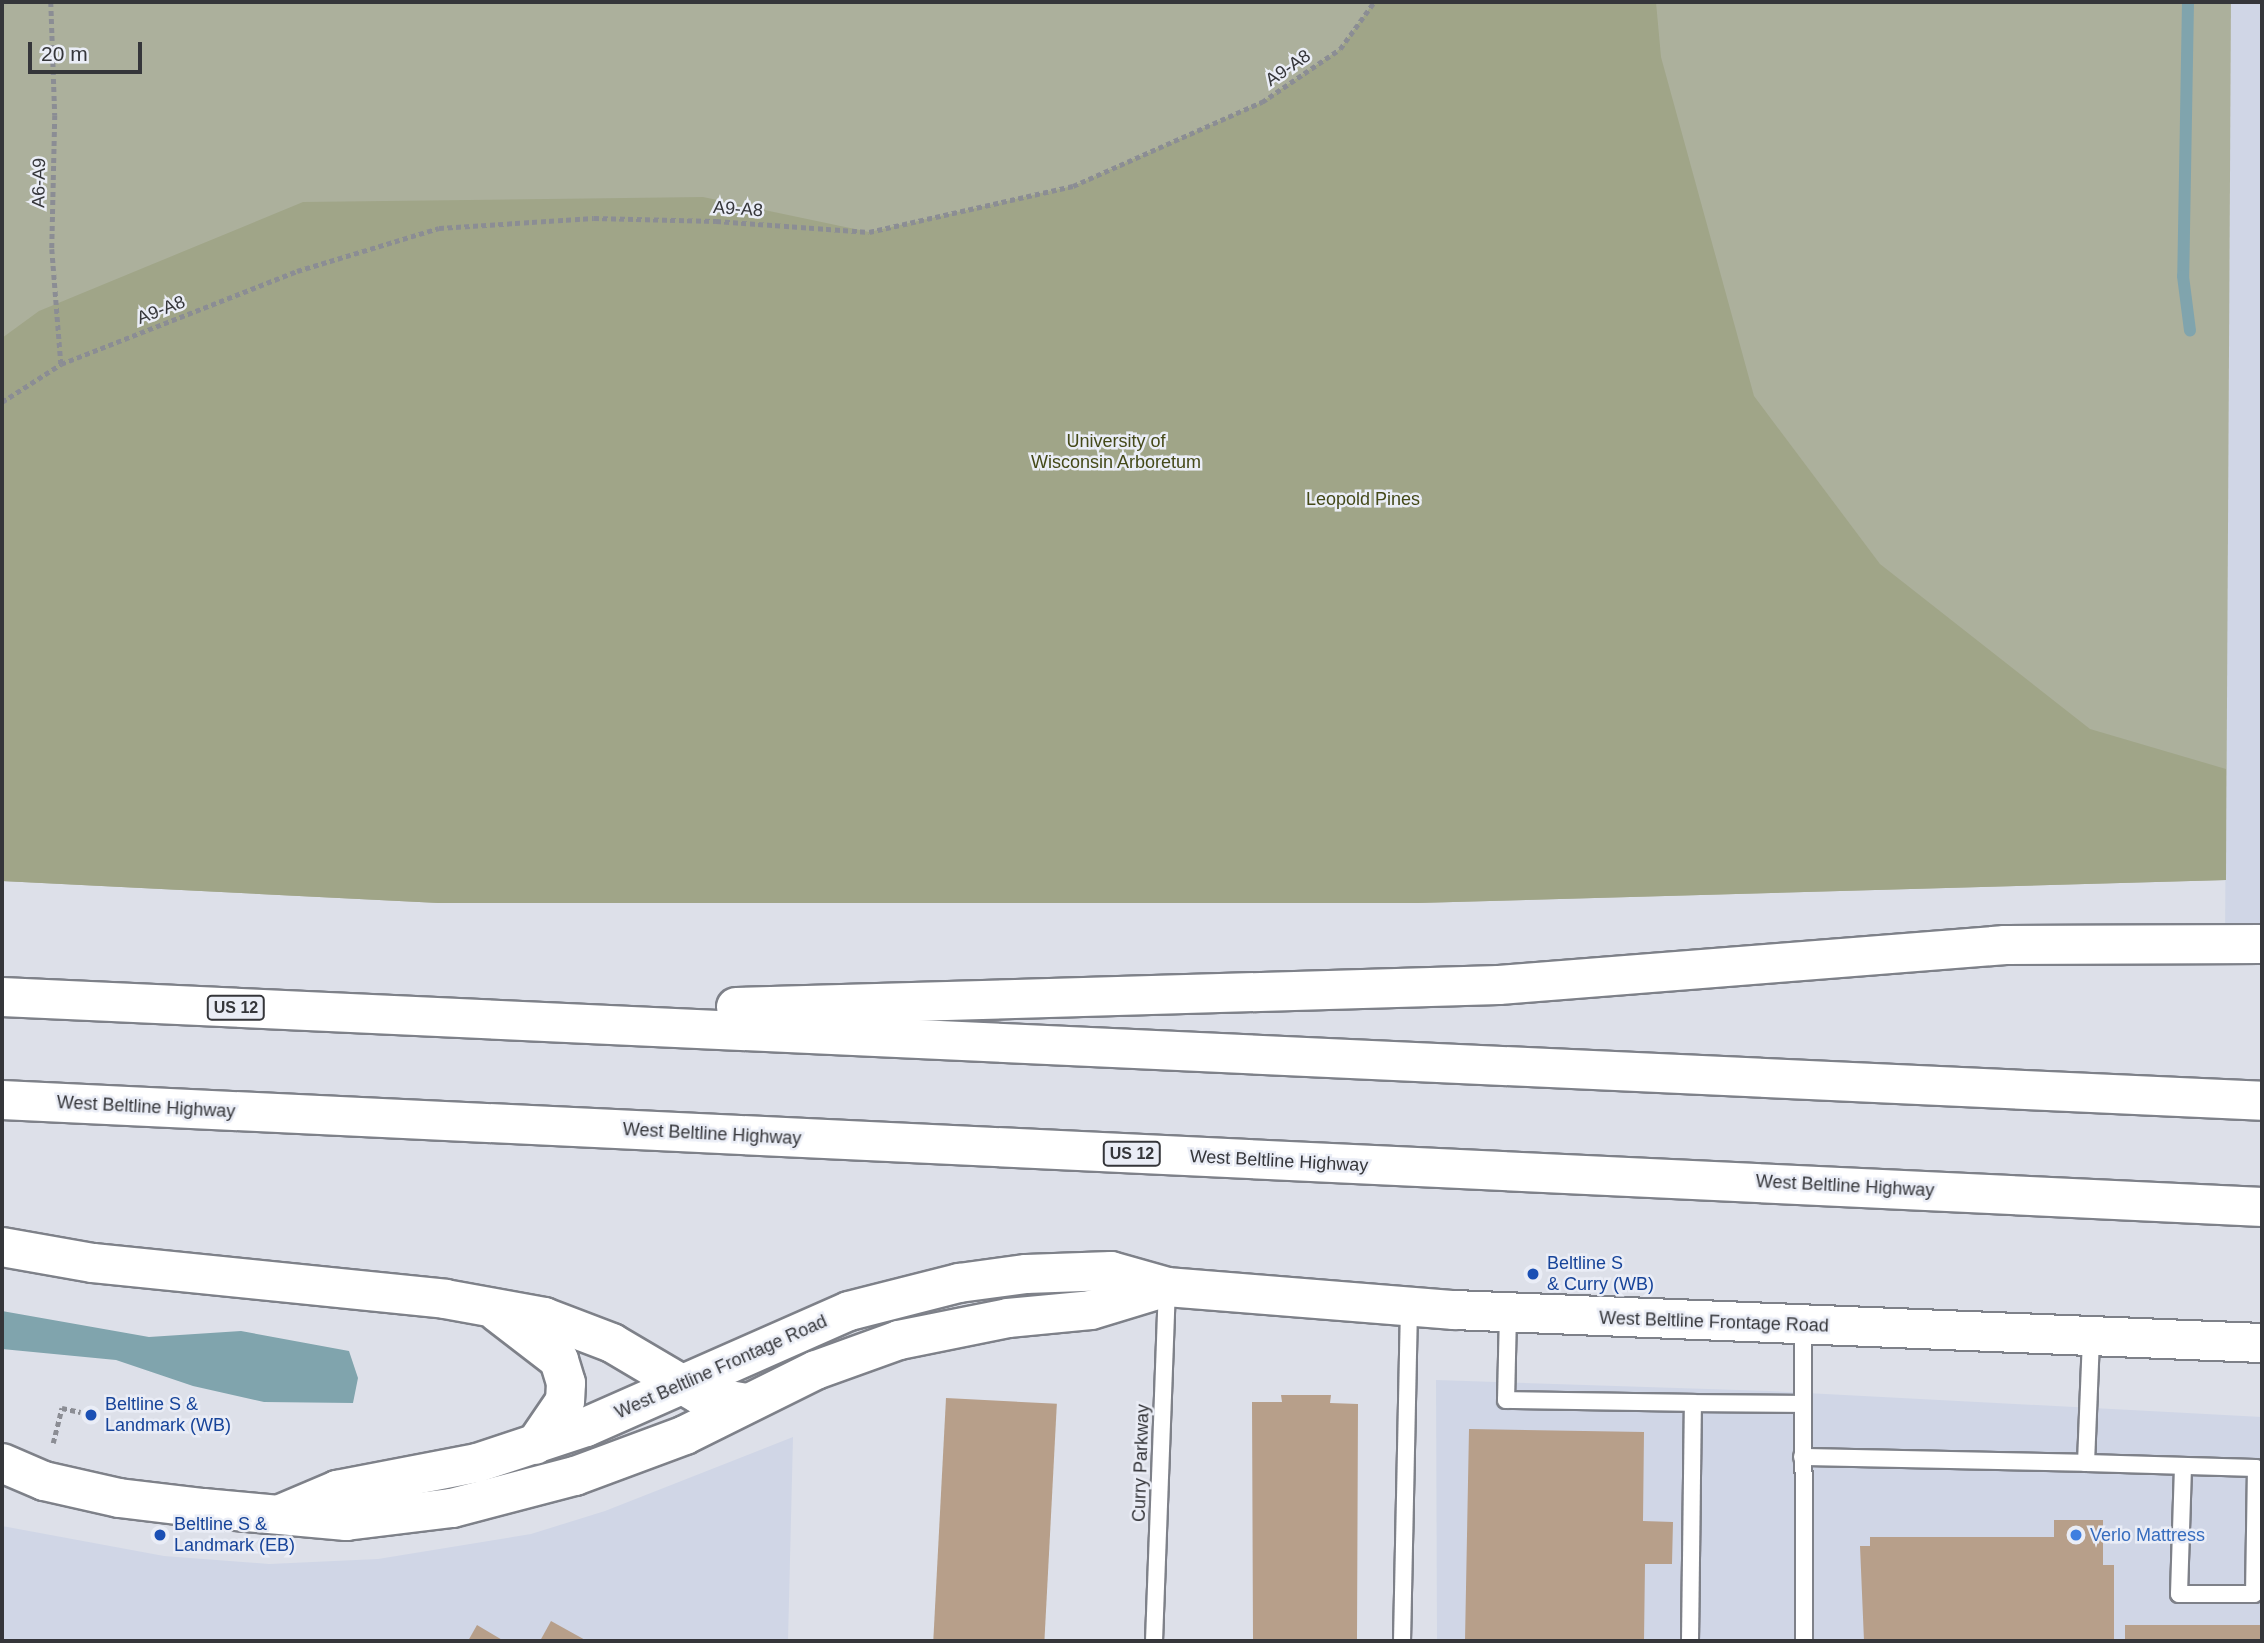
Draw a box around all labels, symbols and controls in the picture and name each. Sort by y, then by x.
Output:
scale bar [32,28,145,72]
text: 20 m [41,42,88,65]
street label: A9-A8 [1261,45,1315,91]
street label: A6-A9 [28,158,50,208]
street label: A9-A8 [712,196,764,222]
street label: A9-A8 [134,291,188,329]
park label: University of Wisconsin Arboretum [1030,431,1202,474]
park label: Leopold Pines [1306,488,1420,510]
road number: US 12 [206,996,266,1020]
street label: West Beltline Highway [56,1092,236,1122]
street label: West Beltline Highway [622,1119,802,1149]
road number: US 12 [1102,1142,1162,1166]
street label: West Beltline Highway [1189,1146,1369,1176]
street label: West Beltline Highway [1755,1171,1935,1201]
place label: Beltline S & Curry (WB) [1547,1253,1654,1296]
marker: Beltline S & Curry (WB) [1525,1266,1541,1282]
street label: West Beltline Frontage Road [1599,1307,1829,1337]
street label: West Beltline Frontage Road [612,1310,830,1424]
place label: Beltline S & Landmark (WB) [105,1394,231,1436]
street label: Curry Parkway [1128,1404,1154,1522]
marker: Beltline S & Landmark (WB) [83,1407,99,1423]
place label: Beltline S & Landmark (EB) [174,1514,295,1556]
place label: Verlo Mattress [2090,1524,2205,1546]
marker: Beltline S & Landmark (EB) [152,1527,168,1543]
marker: Verlo Mattress [2068,1527,2084,1543]

